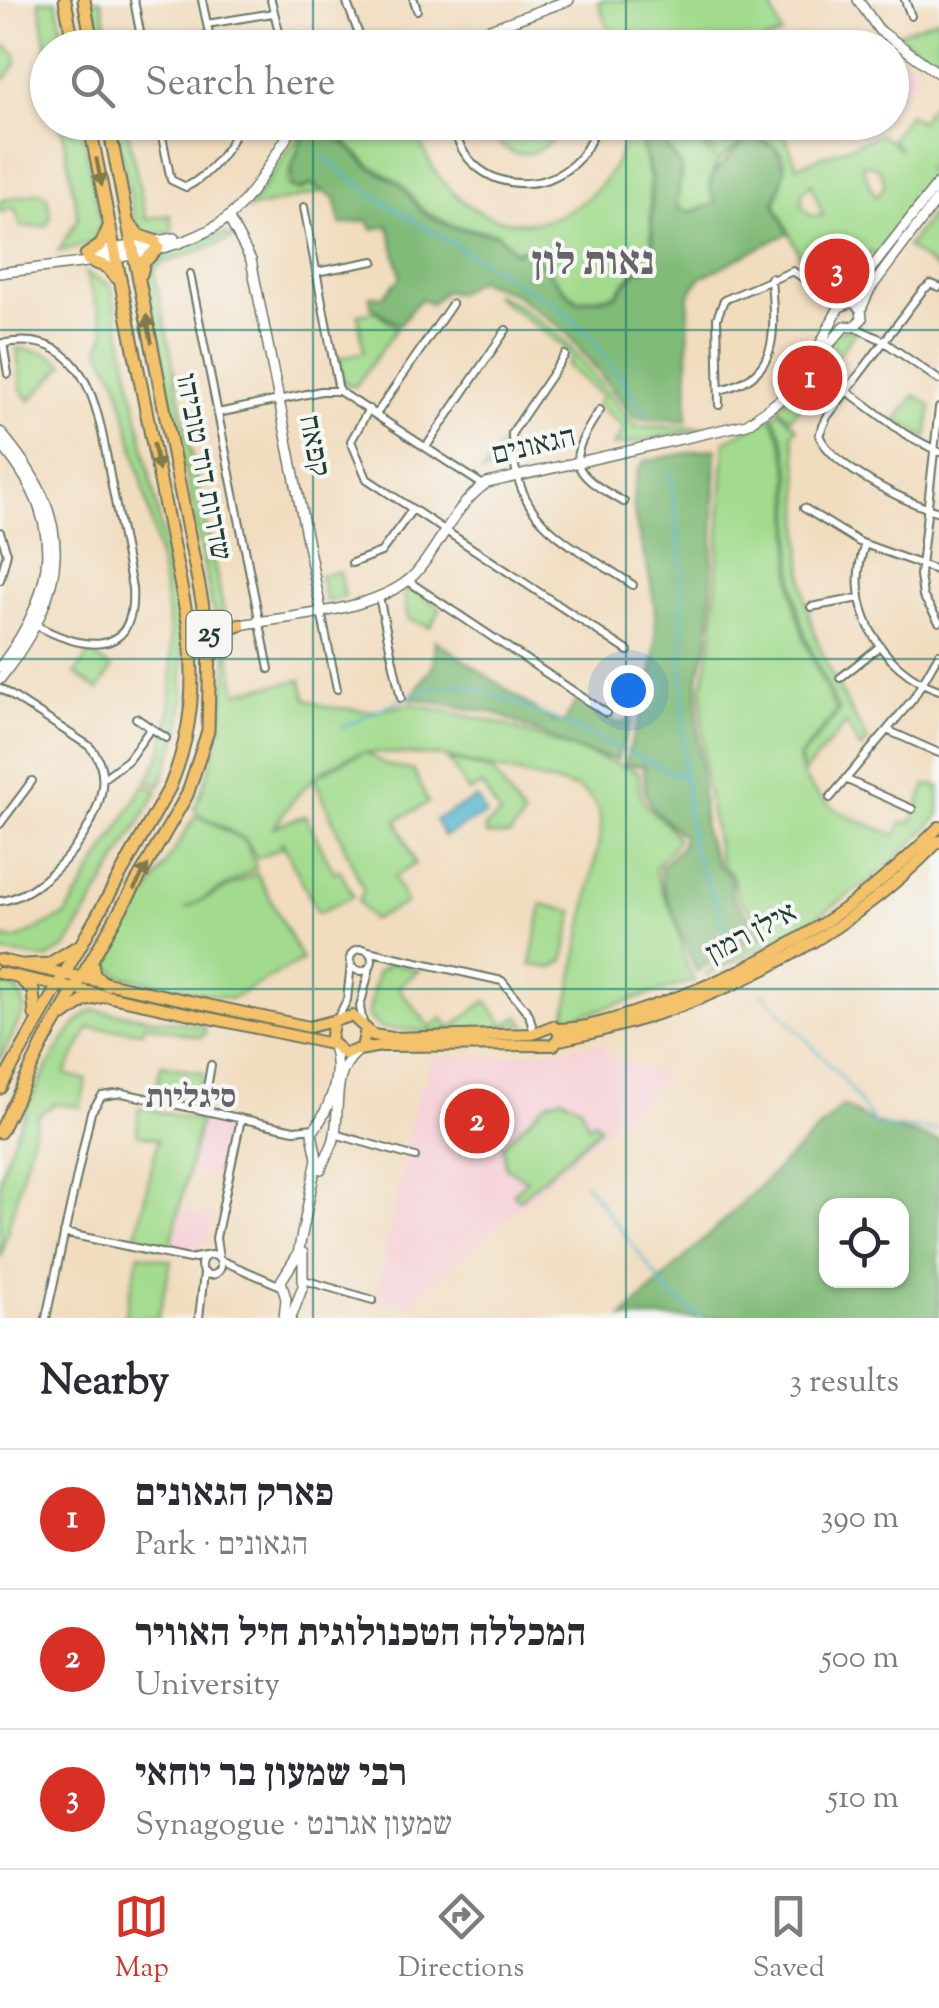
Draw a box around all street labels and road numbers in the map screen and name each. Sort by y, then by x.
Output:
street label: שדרות דוד טוביהו [163,370,241,564]
street label: קפאח [286,411,340,481]
street label: הגאונים [488,417,580,477]
road number: 25 [186,611,232,657]
street label: אילן רמון [699,892,805,976]

